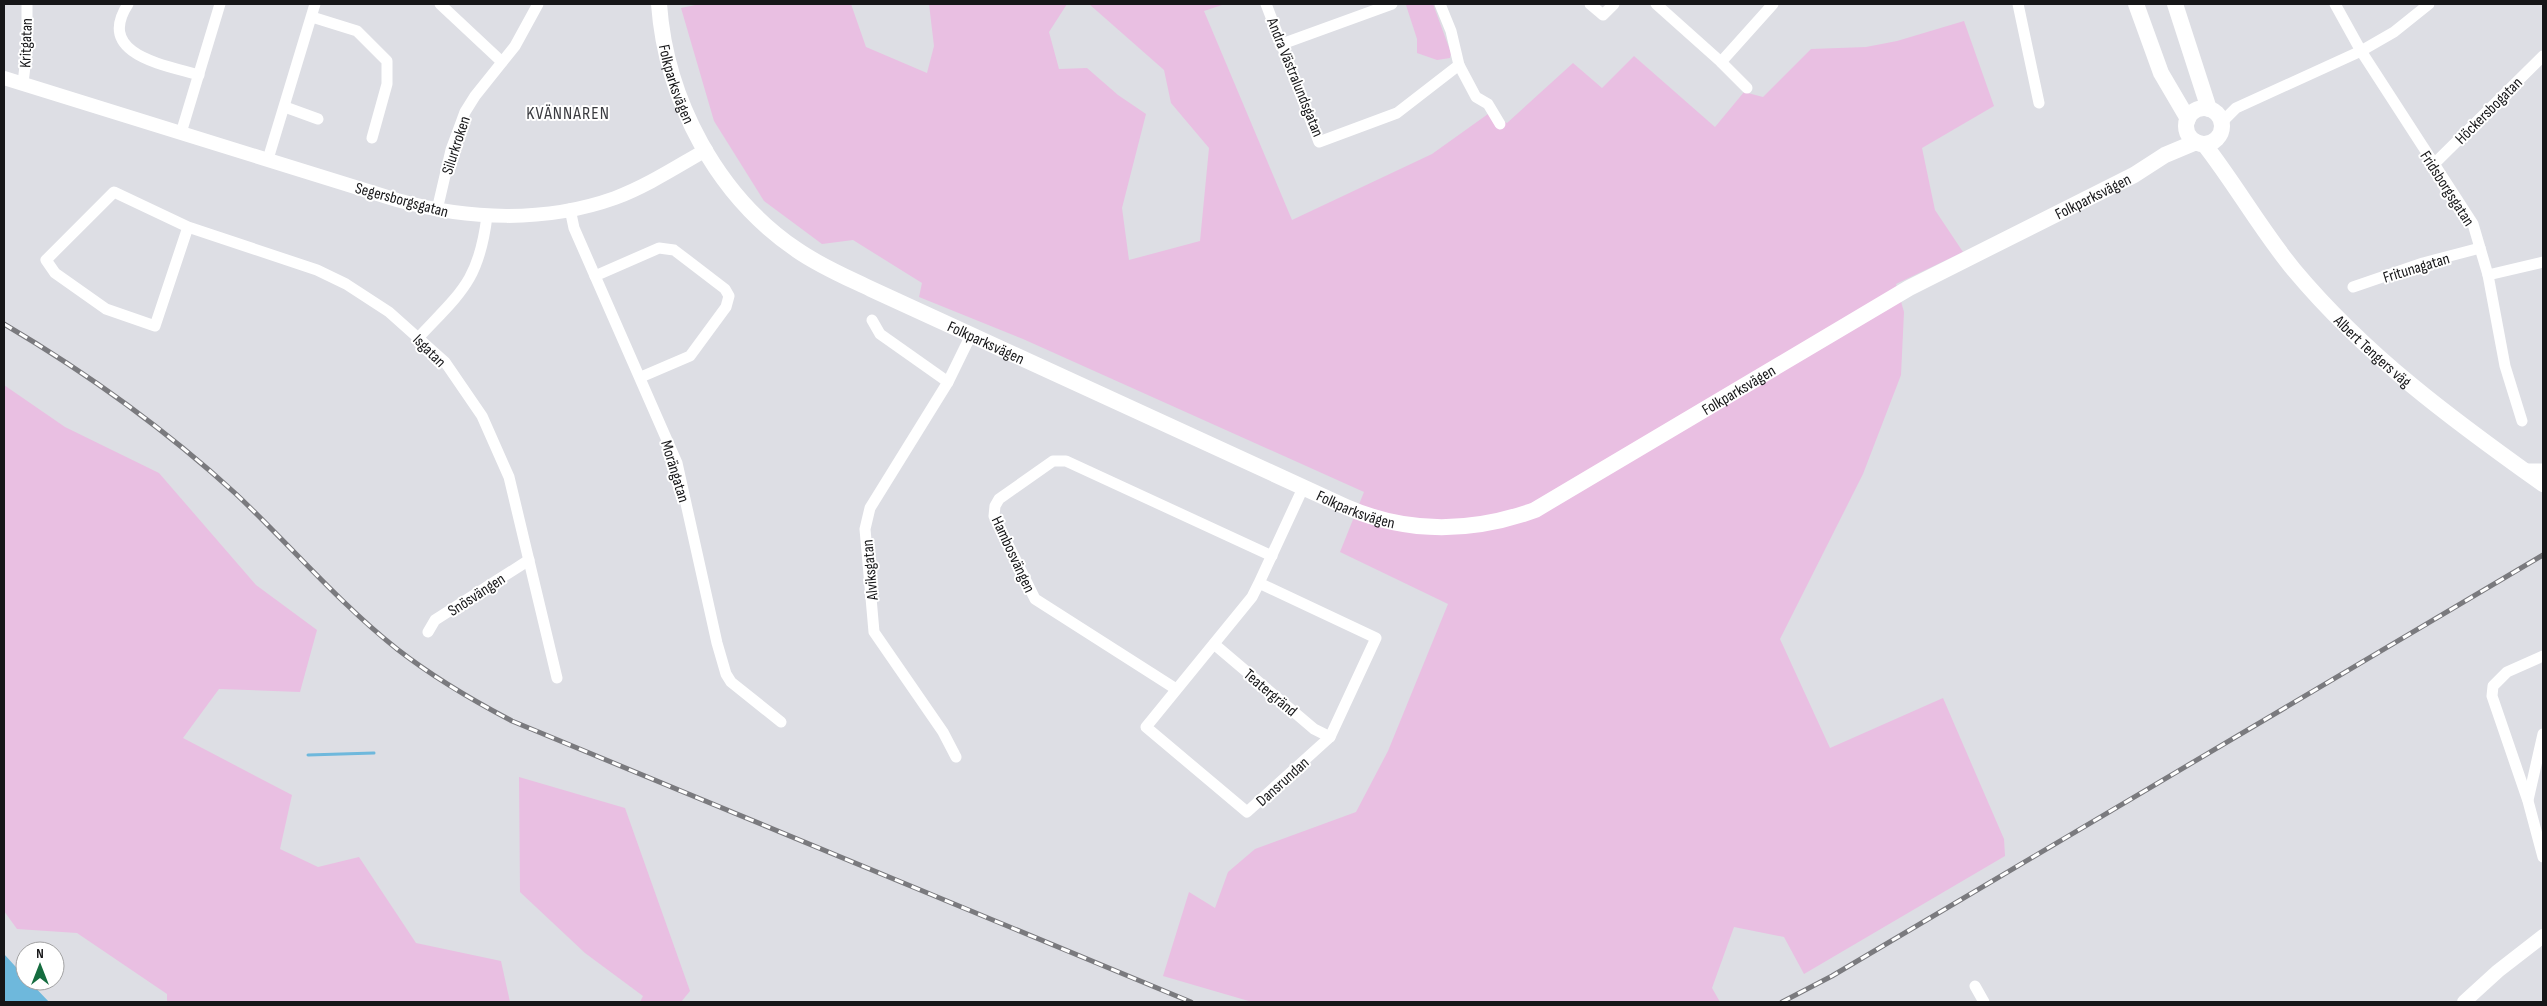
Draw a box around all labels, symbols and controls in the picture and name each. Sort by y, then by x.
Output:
street label: Andra Västralundsgatan [1262,14,1327,140]
street label: Kritgatan [16,18,37,68]
street label: Folkparksvägen [654,43,698,127]
street label: Höckersbogatan [2452,74,2527,149]
district label: KVÄNNAREN [526,103,610,124]
street label: Silurkroken [438,114,475,177]
street label: Fridsborgsgatan [2415,148,2478,230]
street label: Folkparksvägen [2052,170,2134,224]
street label: Segersborgsgatan [353,179,450,222]
street label: Fritunagatan [2381,249,2452,288]
street label: Albert Tengers väg [2329,311,2415,392]
street label: Folkparksvägen [944,317,1027,369]
street label: Isgatan [408,331,449,372]
street label: Folkparksvägen [1699,361,1779,420]
street label: Morängatan [656,438,693,505]
street label: Folkparksvägen [1313,487,1397,533]
street label: Hambosvängen [987,513,1039,596]
street label: Alviksgatan [858,539,883,602]
street label: Snösvängen [445,570,509,621]
street label: Teatergränd [1239,665,1301,721]
street label: Dansrundan [1253,754,1313,811]
north arrow [15,941,65,991]
text: N [36,945,44,962]

